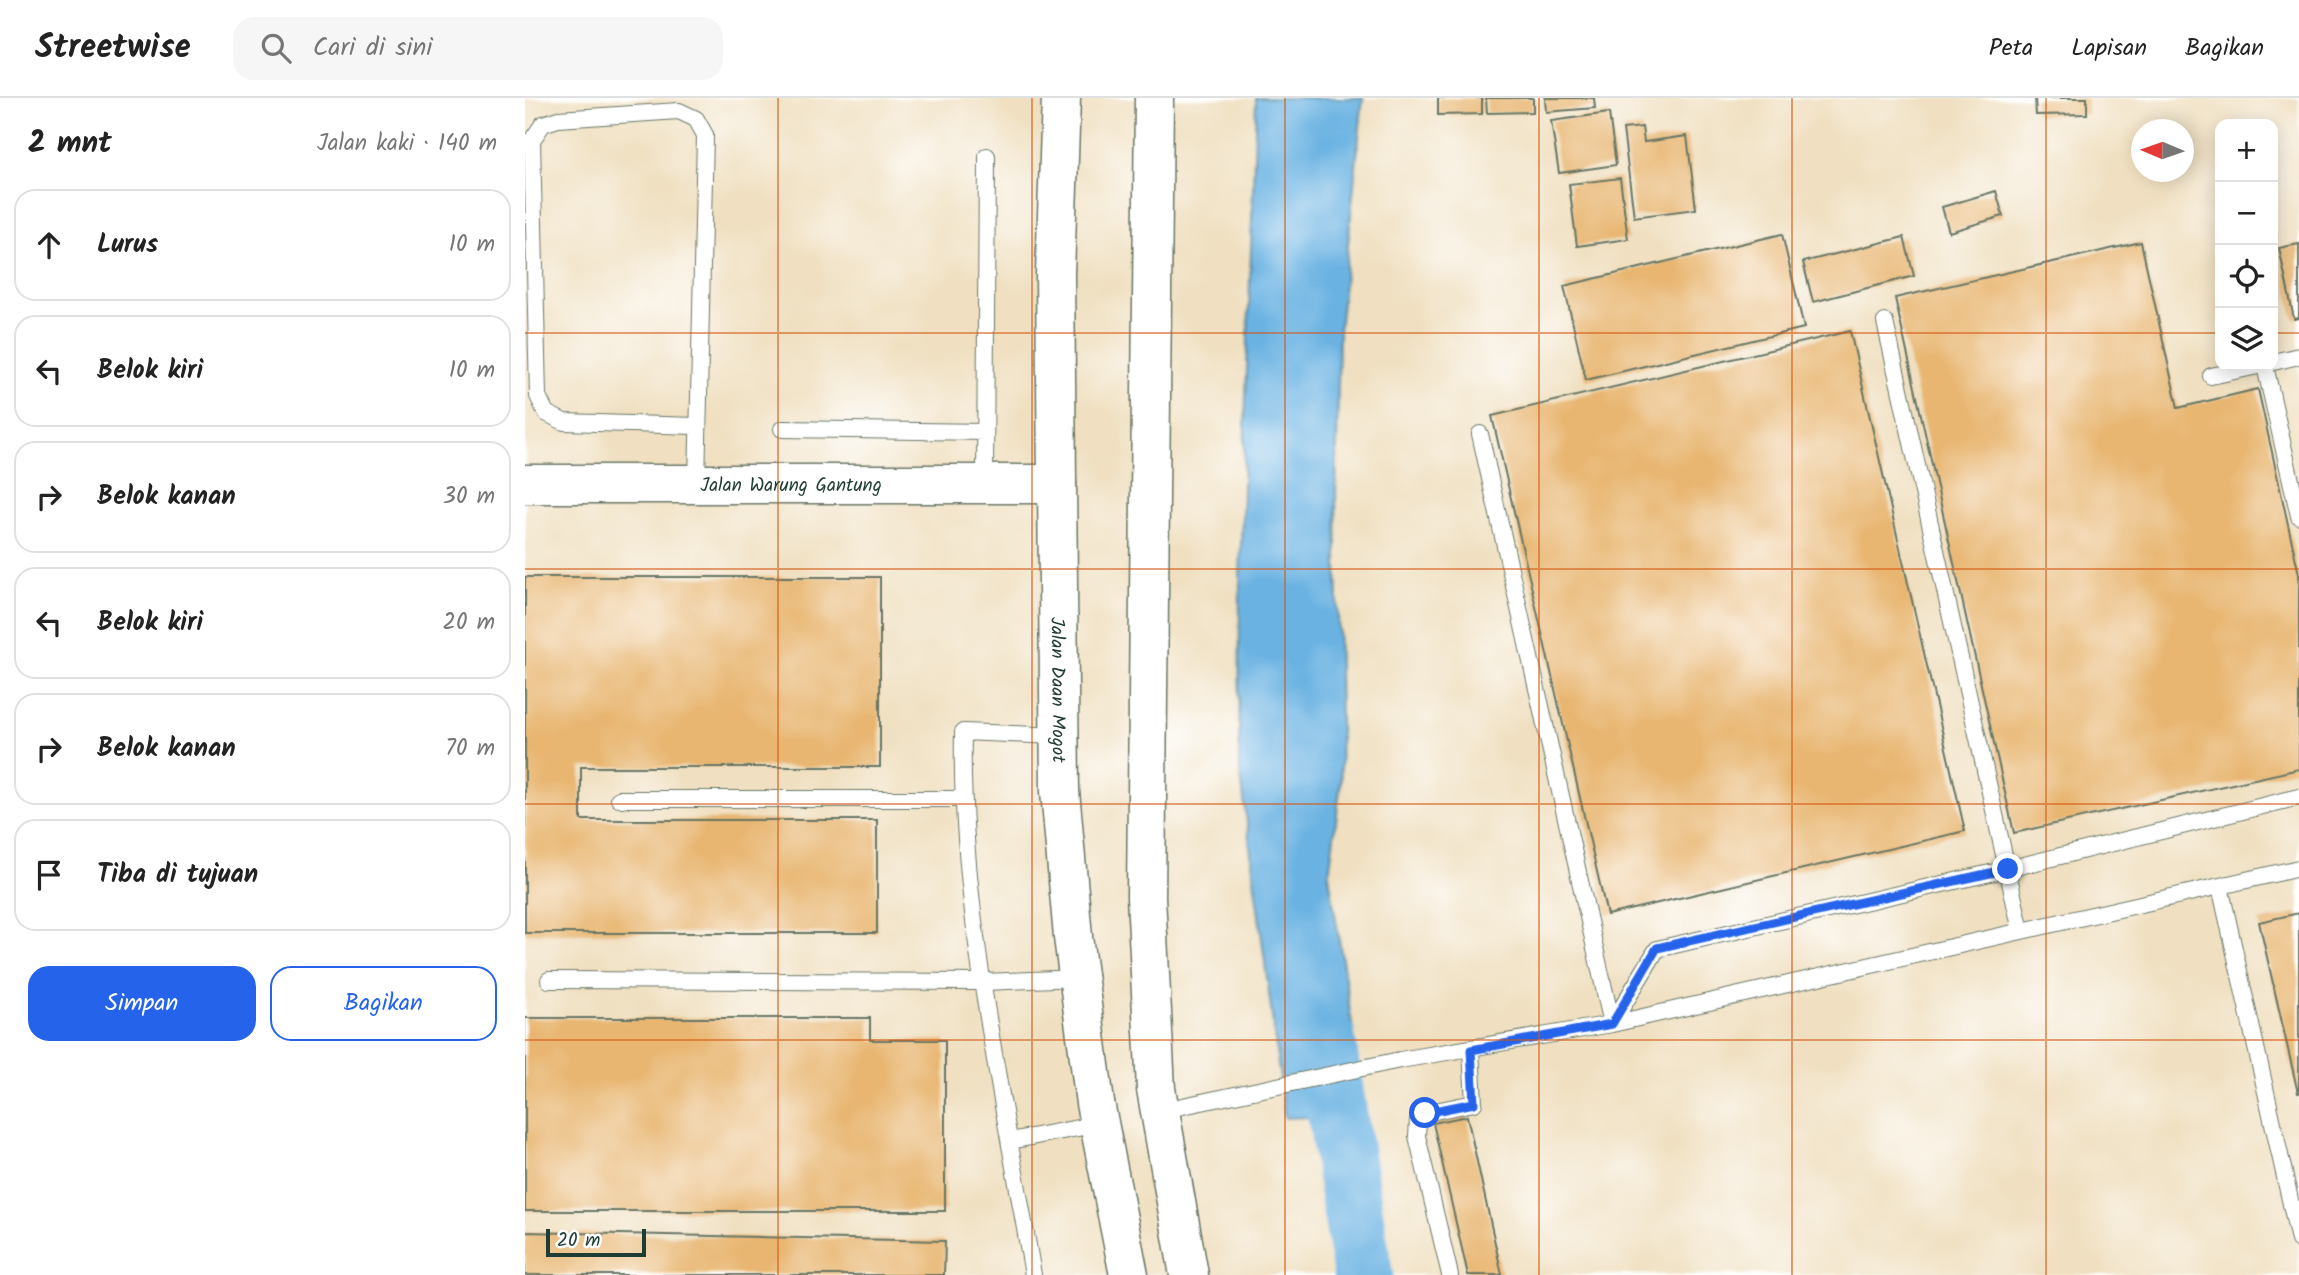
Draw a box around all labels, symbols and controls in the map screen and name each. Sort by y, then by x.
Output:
search box [233,17,723,80]
text: Streetwise [35,22,191,75]
text: Cari di sini [313,27,433,69]
icon: search [257,29,295,67]
text: Peta [1989,29,2033,68]
text: Lapisan [2071,29,2147,68]
text: Bagikan [2185,29,2264,68]
north arrow [2131,119,2194,182]
map controls [2215,119,2278,371]
button: + [2215,119,2278,182]
text: 2 mnt [28,120,112,168]
text: Jalan kaki · 140 m [317,126,497,162]
button: − [2215,182,2278,245]
text: Lurus [97,224,158,266]
icon: ahead [30,226,68,264]
text: 10 m [449,227,495,263]
button: locate [2215,245,2278,308]
button: layers [2215,308,2278,371]
text: Belok kiri [97,350,203,392]
icon: left [30,352,68,390]
text: 10 m [449,353,495,389]
street label: Jalan Warung Gantung [700,471,882,501]
text: Belok kanan [97,476,236,518]
icon: right [30,478,68,516]
text: 30 m [443,479,495,515]
text: Belok kiri [97,602,203,644]
icon: left [30,604,68,642]
text: 20 m [443,605,495,641]
street label: Jalan Daan Mogot [1041,617,1073,764]
text: Belok kanan [97,728,236,770]
icon: right [30,730,68,768]
text: 70 m [445,731,495,767]
route end [1992,853,2023,884]
text: Tiba di tujuan [97,854,258,896]
icon: arrive [30,856,68,894]
button: Simpan [28,966,256,1041]
button: Bagikan [270,966,497,1041]
route start [1409,1097,1440,1128]
scale bar [546,1226,646,1258]
text: 20 m [557,1226,600,1256]

